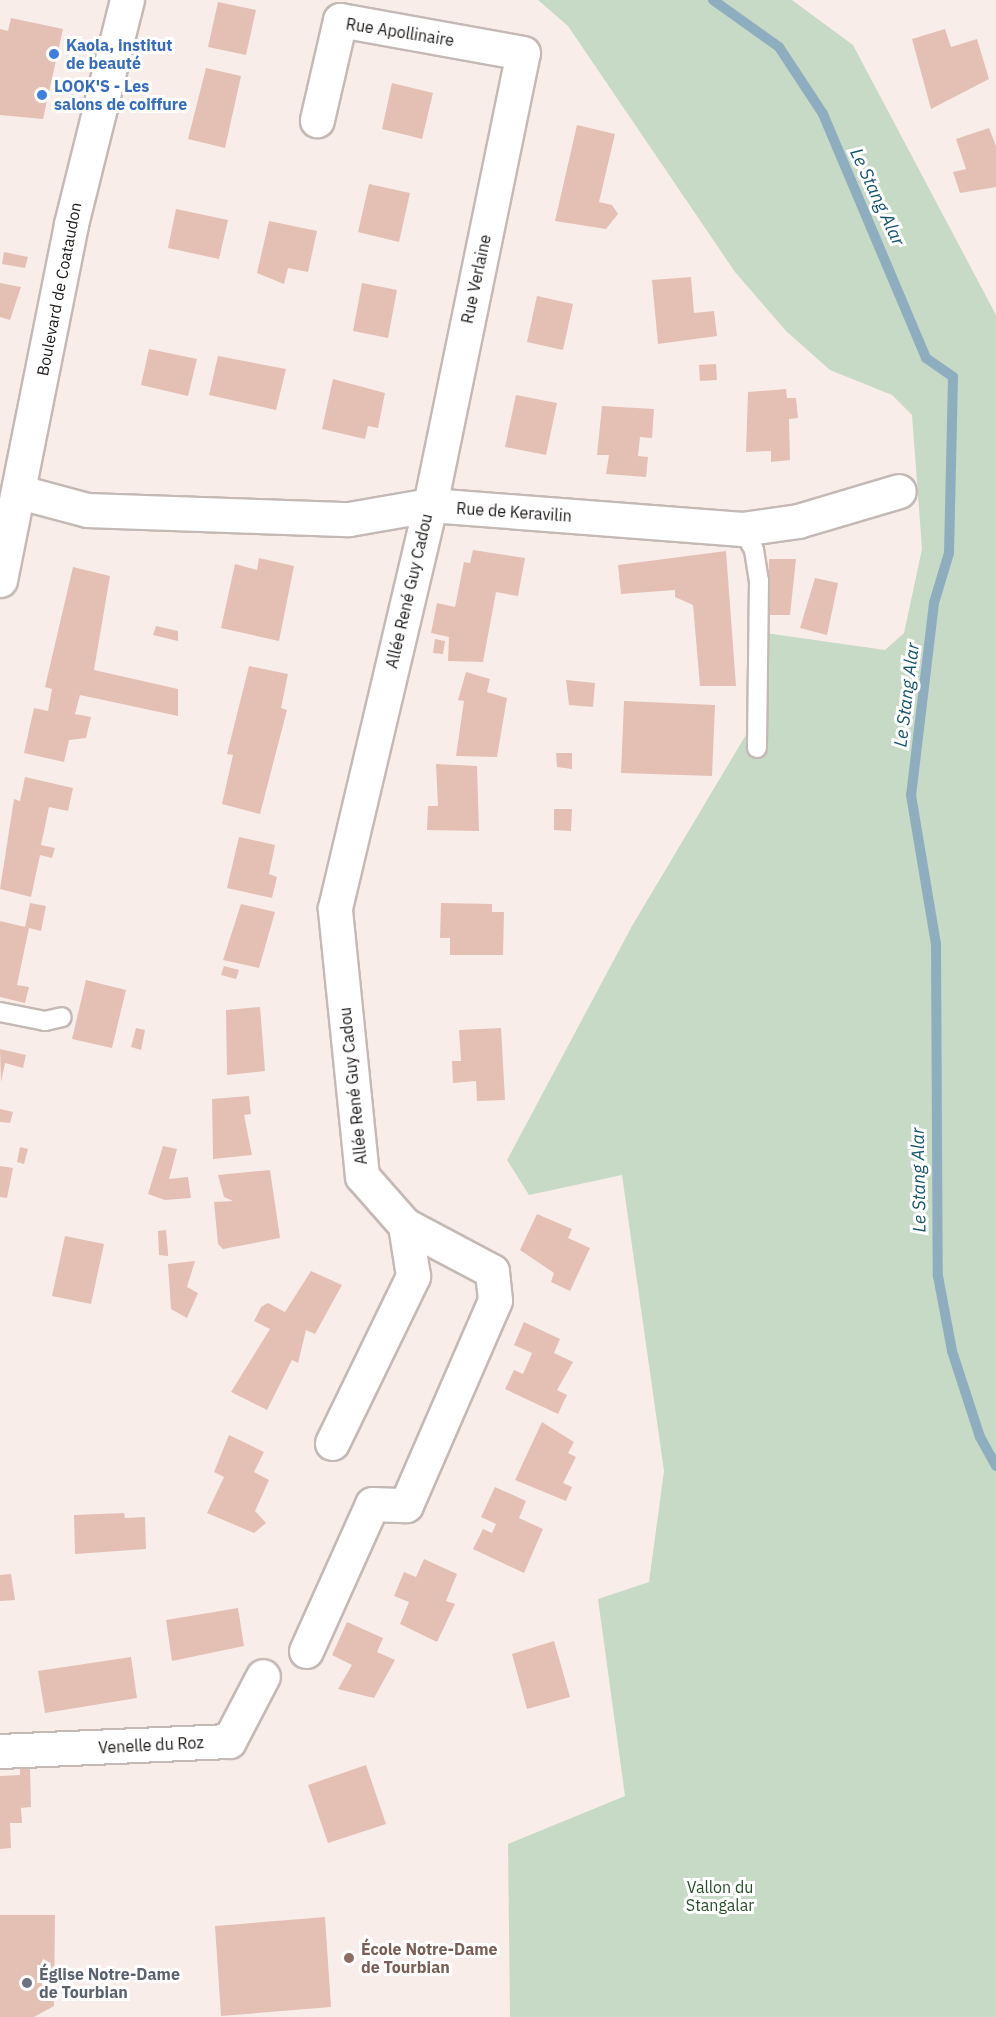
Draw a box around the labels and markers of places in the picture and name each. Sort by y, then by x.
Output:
place label: Kaola, institut de beauté [66,35,172,73]
marker: Kaola, institut de beauté [47,47,61,61]
place label: LOOK'S - Les salons de coiffure [54,76,187,114]
marker: LOOK'S - Les salons de coiffure [35,88,49,102]
place label: École Notre-Dame de Tourbian [361,1939,498,1977]
marker: École Notre-Dame de Tourbian [342,1951,356,1965]
place label: Église Notre-Dame de Tourbian [39,1964,180,2002]
marker: Église Notre-Dame de Tourbian [20,1976,34,1990]

